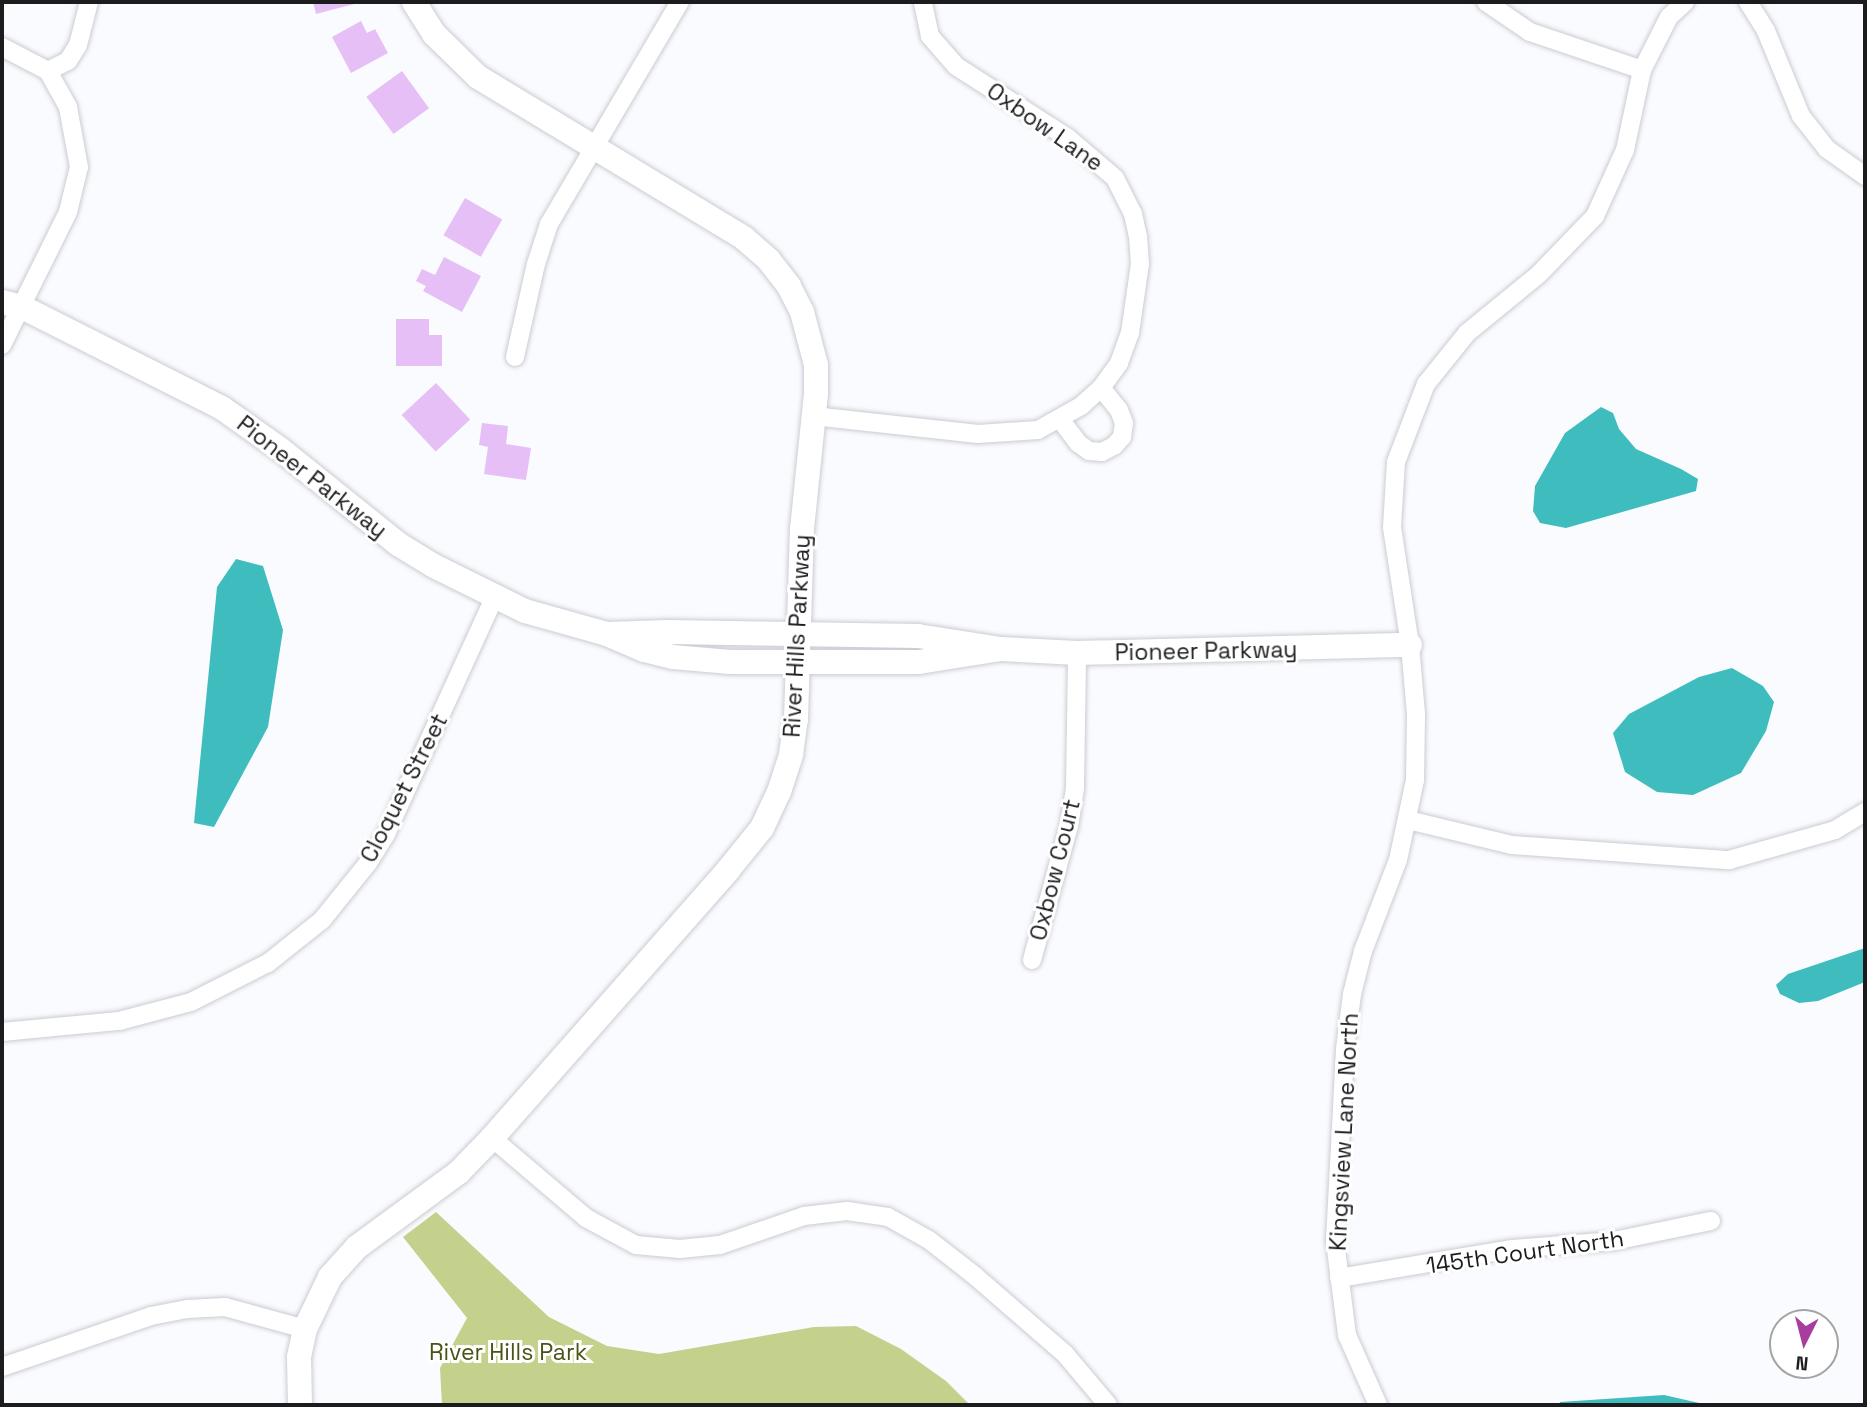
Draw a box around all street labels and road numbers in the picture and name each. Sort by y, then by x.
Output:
street label: Oxbow Lane [982,77,1108,177]
street label: Pioneer Parkway [232,410,392,544]
street label: River Hills Parkway [778,534,816,738]
street label: Pioneer Parkway [1114,636,1298,666]
street label: Cloquet Street [355,709,453,867]
street label: Oxbow Court [1024,797,1086,943]
street label: Kingsview Lane North [1324,1012,1364,1252]
street label: 145th Court North [1424,1224,1626,1280]

